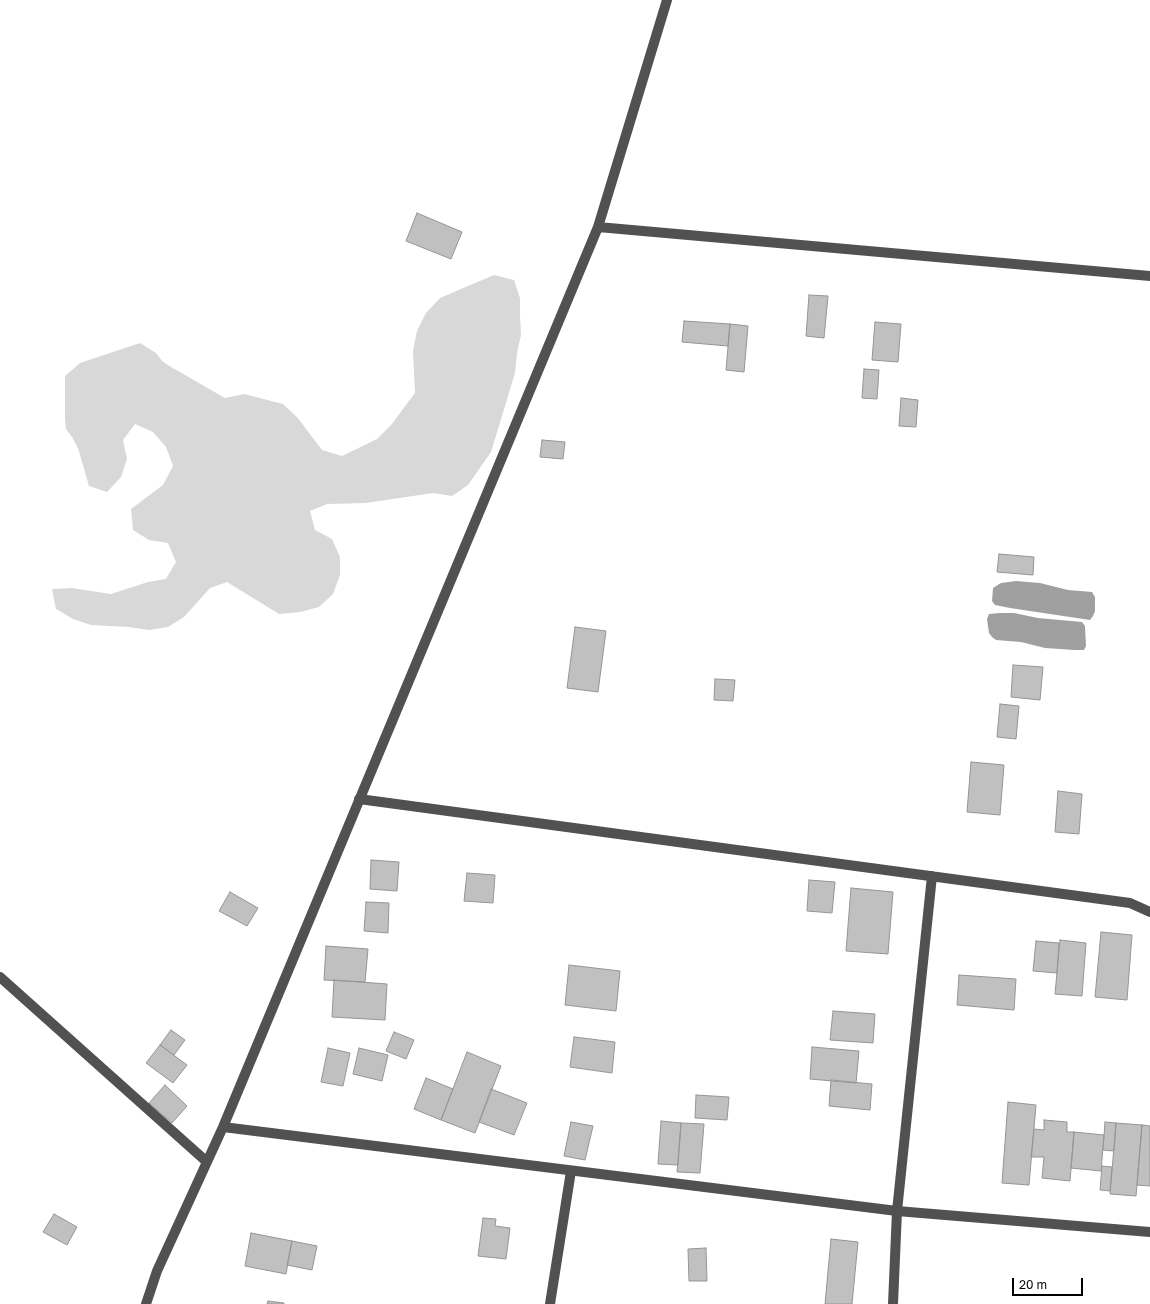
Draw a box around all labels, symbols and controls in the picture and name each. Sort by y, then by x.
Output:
scale bar [1014,1270,1085,1296]
text: 20 m [1019,1277,1047,1292]

